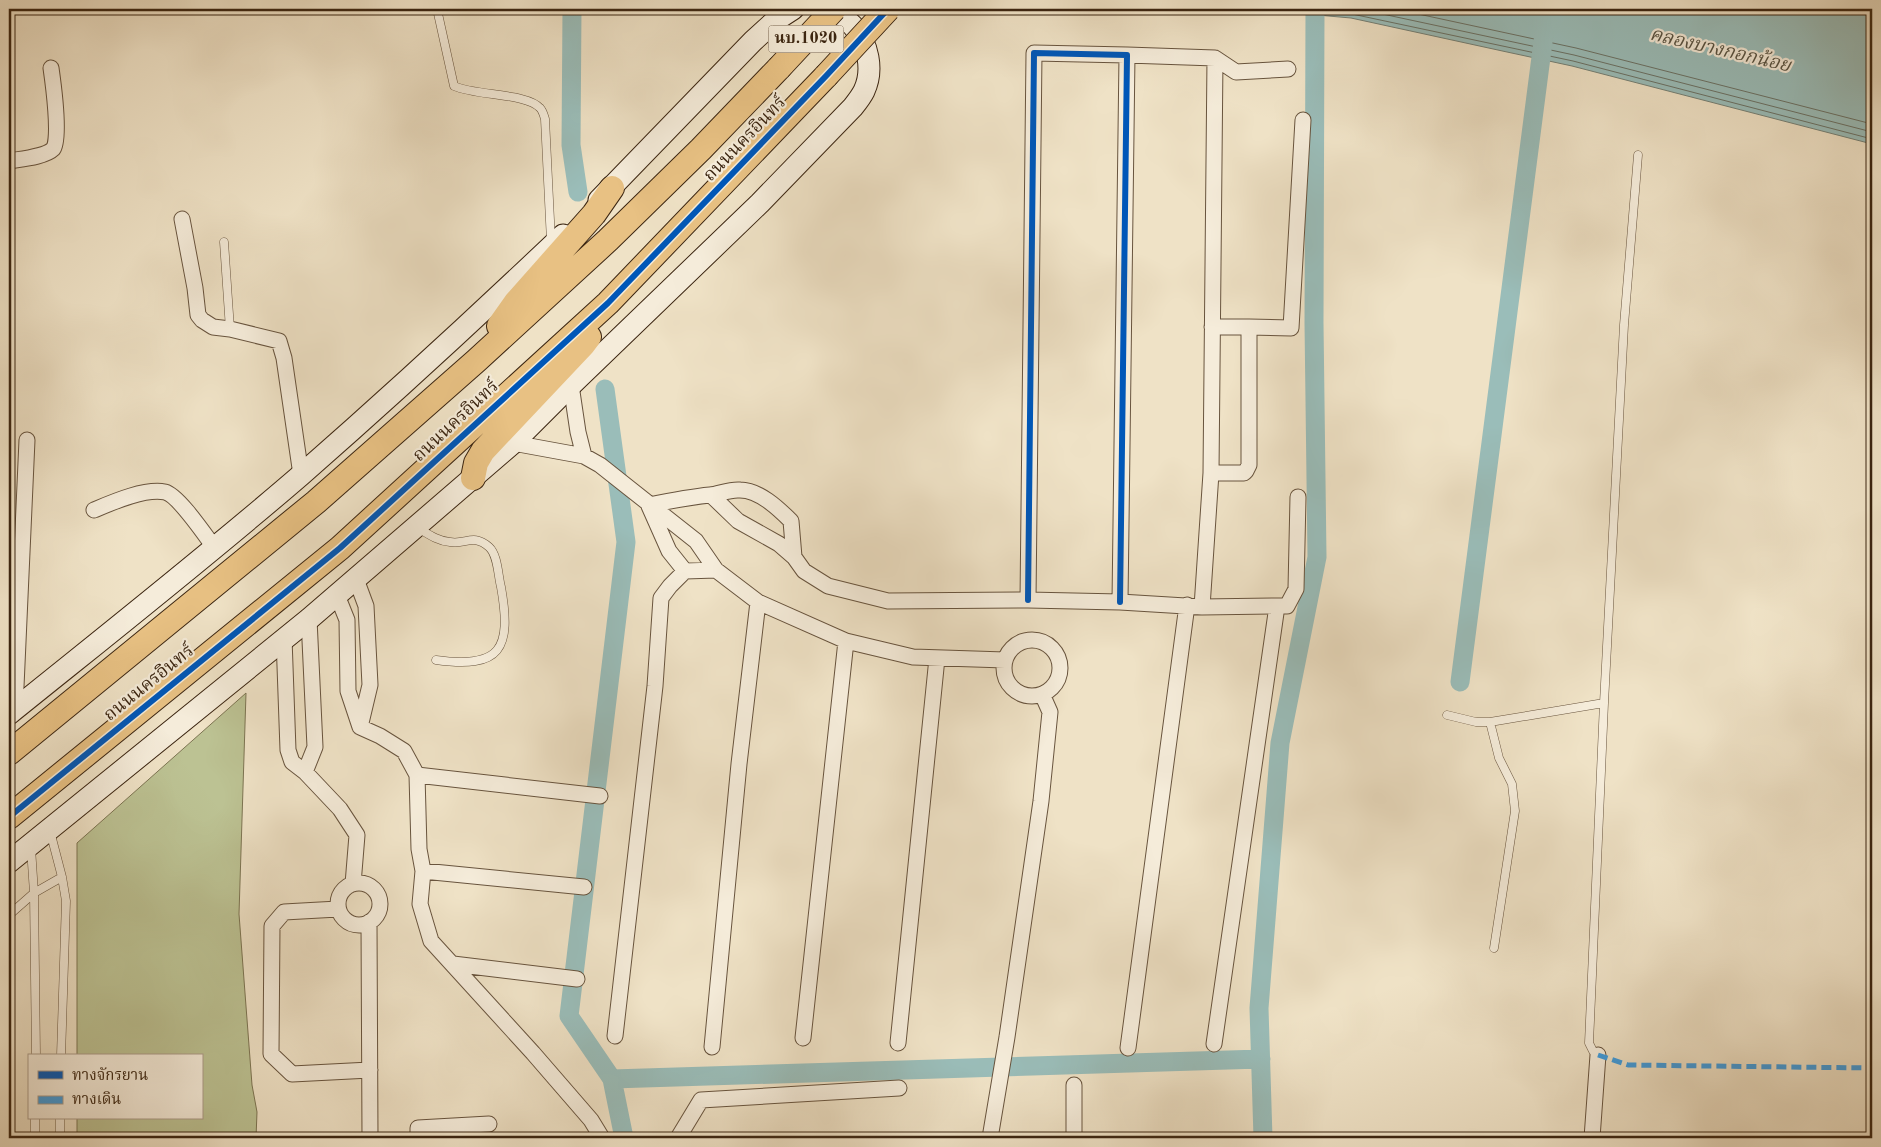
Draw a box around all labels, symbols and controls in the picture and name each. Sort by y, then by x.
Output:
water label: คลองบางกอกน้อย [1648,23,1795,77]
road number: นบ.1020 [768,26,844,52]
street label: ถนนนครอินทร์ [698,90,790,185]
street label: ถนนนครอินทร์ [408,374,503,465]
street label: ถนนนครอินทร์ [99,638,198,725]
legend [28,1054,202,1120]
text: ทางจักรยาน [72,1067,148,1084]
text: ทางเดิน [72,1091,121,1108]

